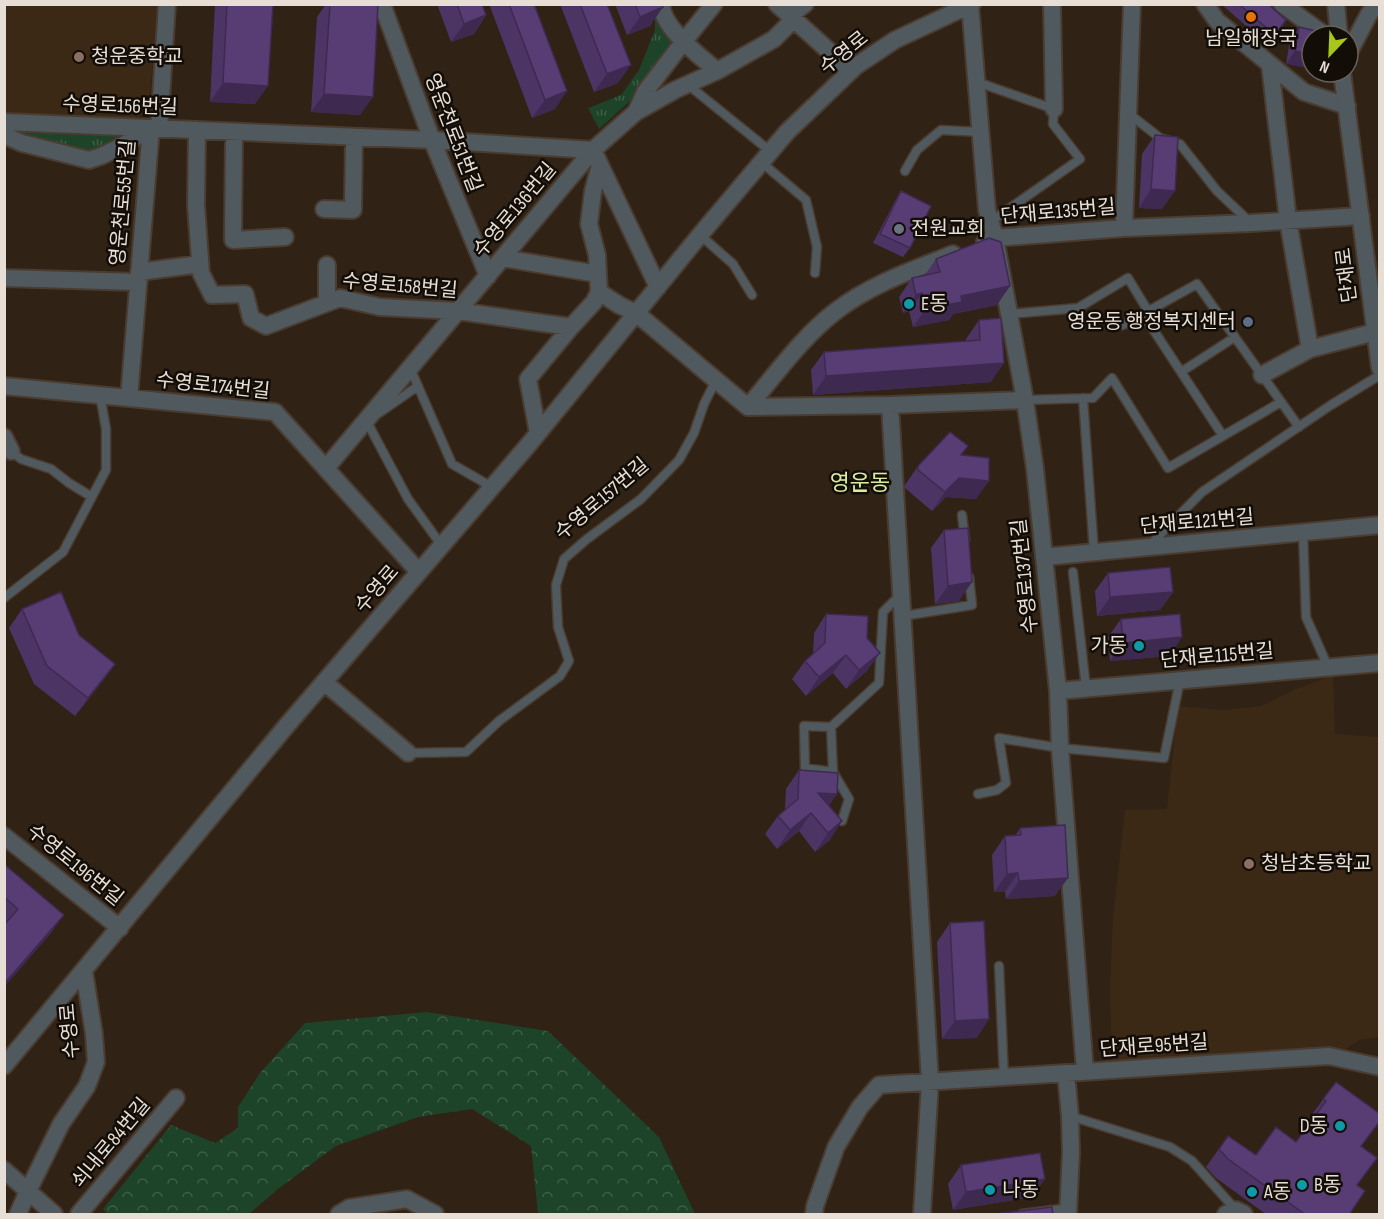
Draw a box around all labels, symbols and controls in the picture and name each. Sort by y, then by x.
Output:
marker: 남일해장국 [1244,10,1258,24]
north arrow [1300,24,1360,84]
street label: 수영로 [815,26,873,80]
place label: 남일해장국 [1205,27,1297,51]
place label: 청운중학교 [91,45,183,69]
marker: 청운중학교 [72,50,86,64]
text: N [1317,56,1332,77]
street label: 영운천로51번길 [419,70,487,196]
street label: 수영로156번길 [62,92,178,120]
street label: 영운천로55번길 [106,139,140,267]
street label: 수영로136번길 [468,158,562,262]
street label: 단재로135번길 [999,195,1117,229]
place label: 전원교회 [911,217,985,241]
marker: 전원교회 [892,222,906,236]
street label: 단재로 [1332,246,1362,304]
street label: 수영로158번길 [341,269,459,303]
place label: E동 [921,292,948,316]
marker: E동 [902,297,916,311]
place label: 영운동 행정복지센터 [1067,310,1236,334]
marker: 영운동 행정복지센터 [1241,315,1255,329]
street label: 수영로174번길 [155,368,271,404]
street label: 수영로157번길 [550,453,654,545]
district label: 영운동 [830,470,890,497]
street label: 단재로121번길 [1139,505,1255,539]
street label: 수영로137번길 [1007,517,1043,635]
street label: 수영로 [350,560,404,618]
place label: 가동 [1090,634,1127,658]
marker: 가동 [1132,639,1146,653]
street label: 단재로115번길 [1159,639,1275,673]
street label: 수영로196번길 [22,819,128,911]
place label: 청남초등학교 [1261,852,1371,876]
marker: 청남초등학교 [1242,857,1256,871]
street label: 수영로 [56,1002,84,1060]
street label: 단재로95번길 [1099,1030,1209,1062]
street label: 쇠내로84번길 [67,1093,155,1193]
place label: D동 [1300,1114,1328,1138]
marker: D동 [1333,1119,1347,1133]
place label: B동 [1314,1173,1341,1197]
place label: 나동 [1002,1178,1039,1202]
marker: B동 [1295,1178,1309,1192]
place label: A동 [1263,1180,1291,1204]
marker: 나동 [983,1183,997,1197]
marker: A동 [1245,1185,1259,1199]

